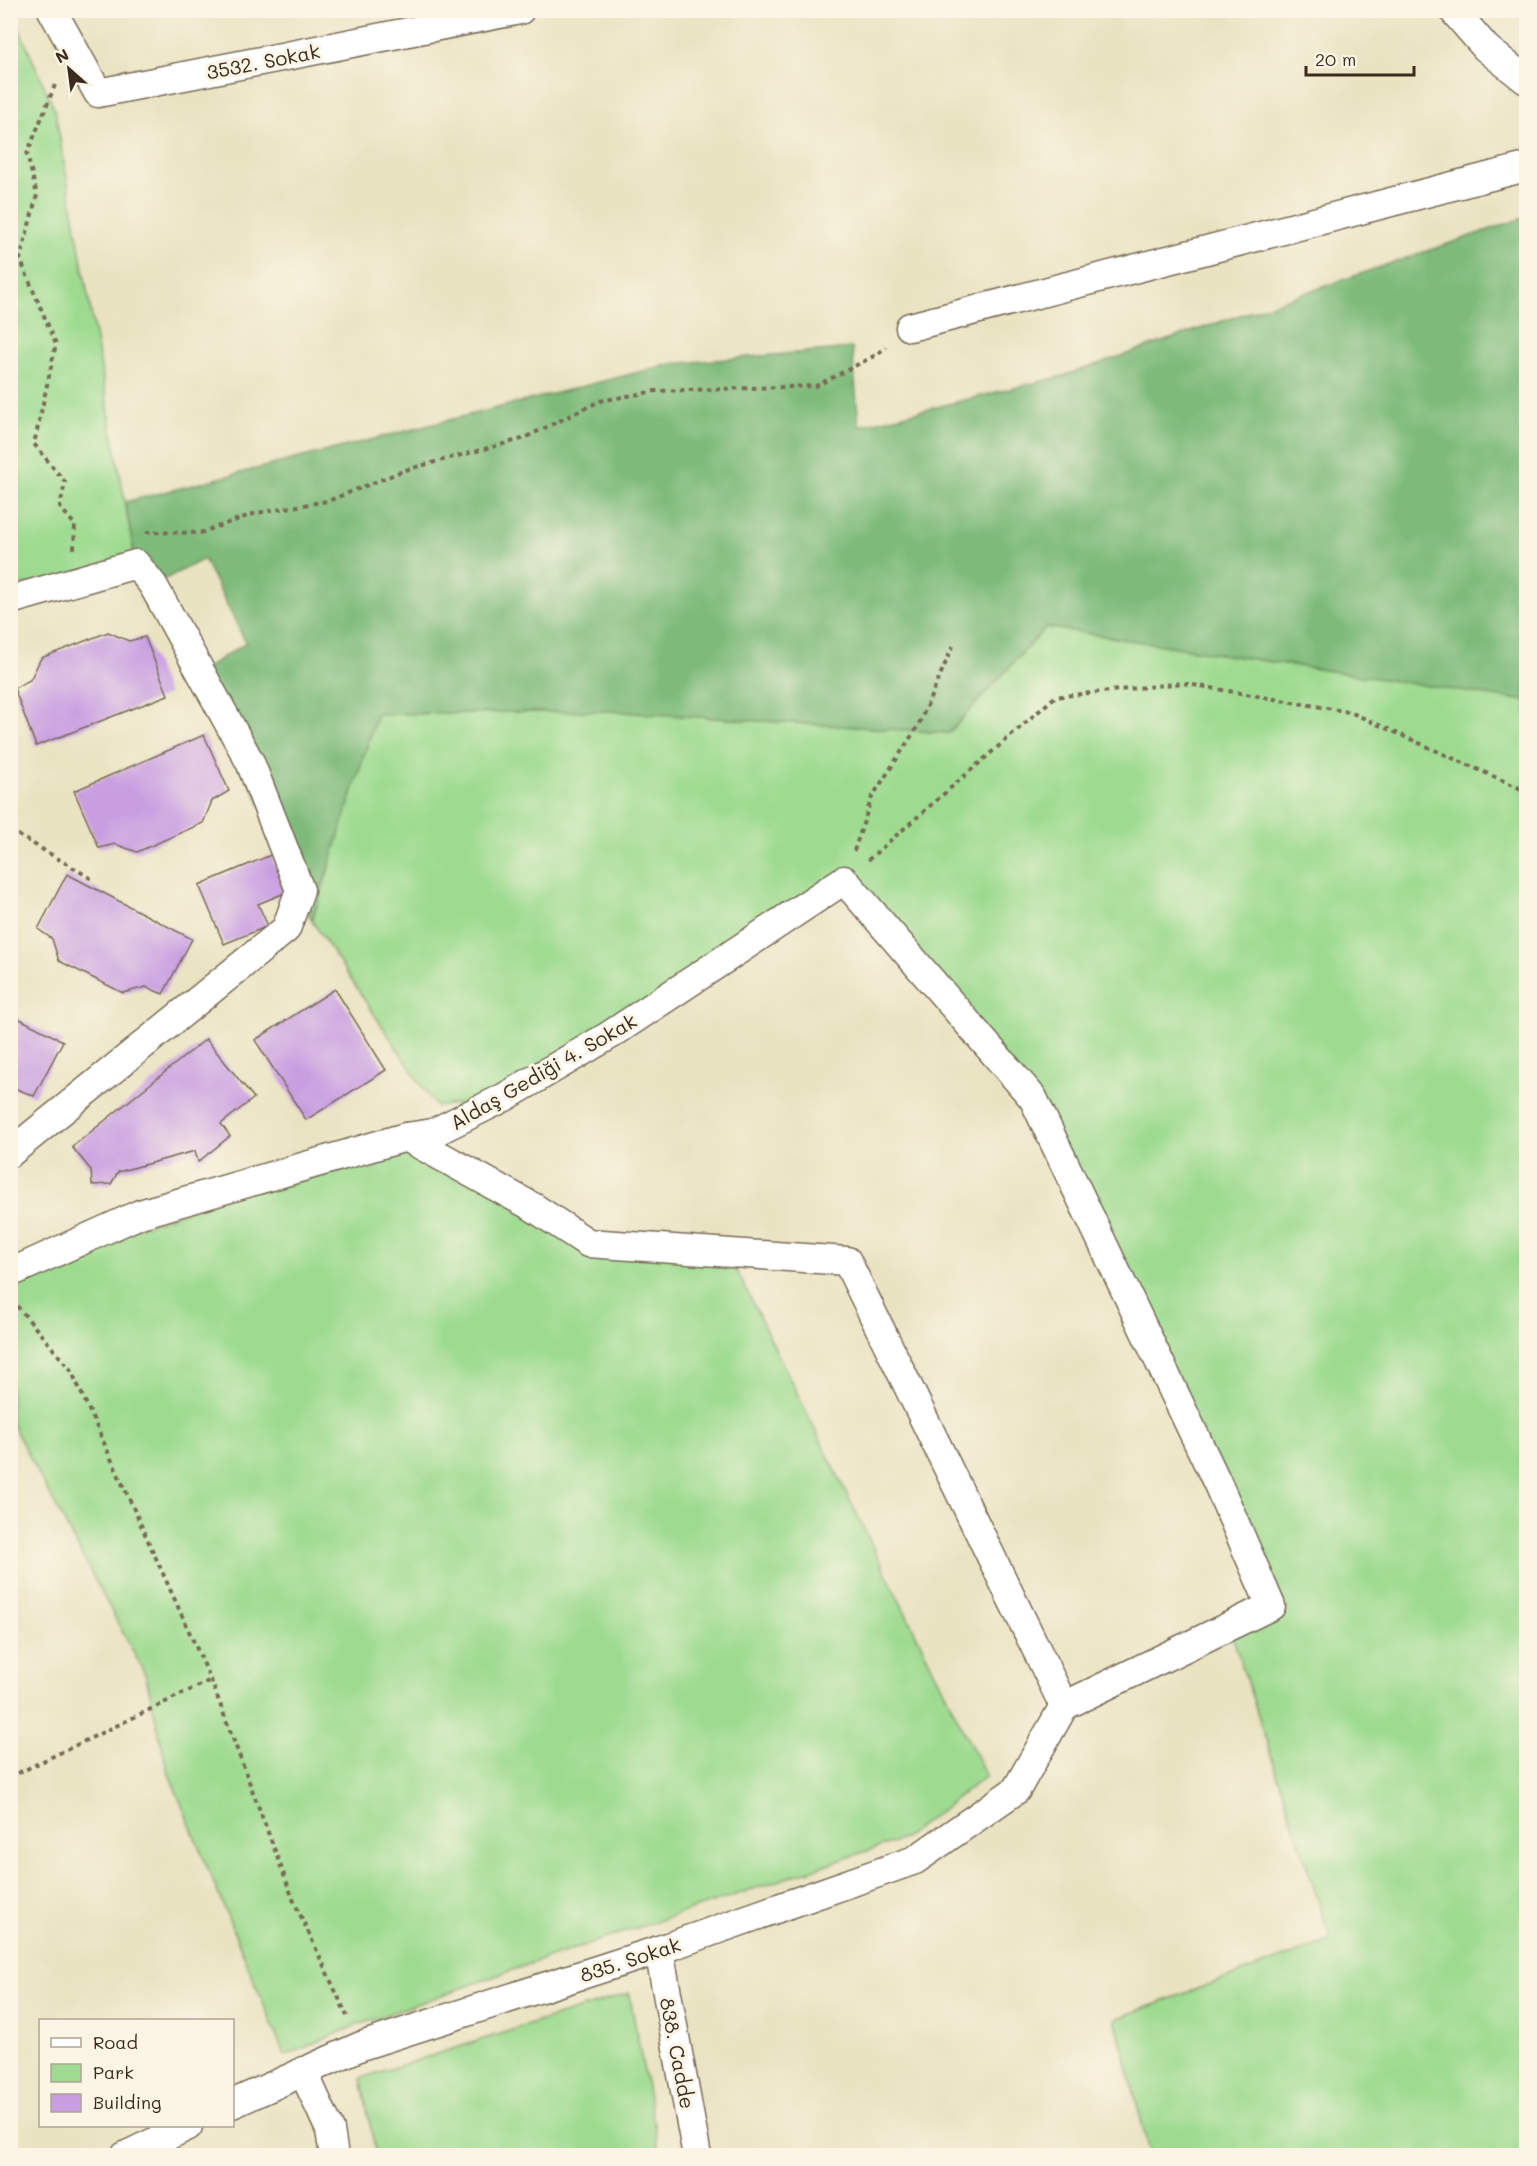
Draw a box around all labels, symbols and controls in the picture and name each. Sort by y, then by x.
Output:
street label: 3532. Sokak [204,37,322,85]
north arrow [39,39,99,99]
scale bar [1306,39,1414,77]
text: N [51,43,72,67]
text: 20 m [1315,47,1356,71]
street label: Aldaş Gediği 4. Sokak [445,1007,641,1135]
street label: 835. Sokak [576,1930,684,1988]
street label: 838. Cadde [654,1995,702,2111]
legend [39,2019,234,2127]
text: Road [93,2030,138,2054]
text: Park [93,2060,134,2084]
text: Building [93,2090,161,2114]

